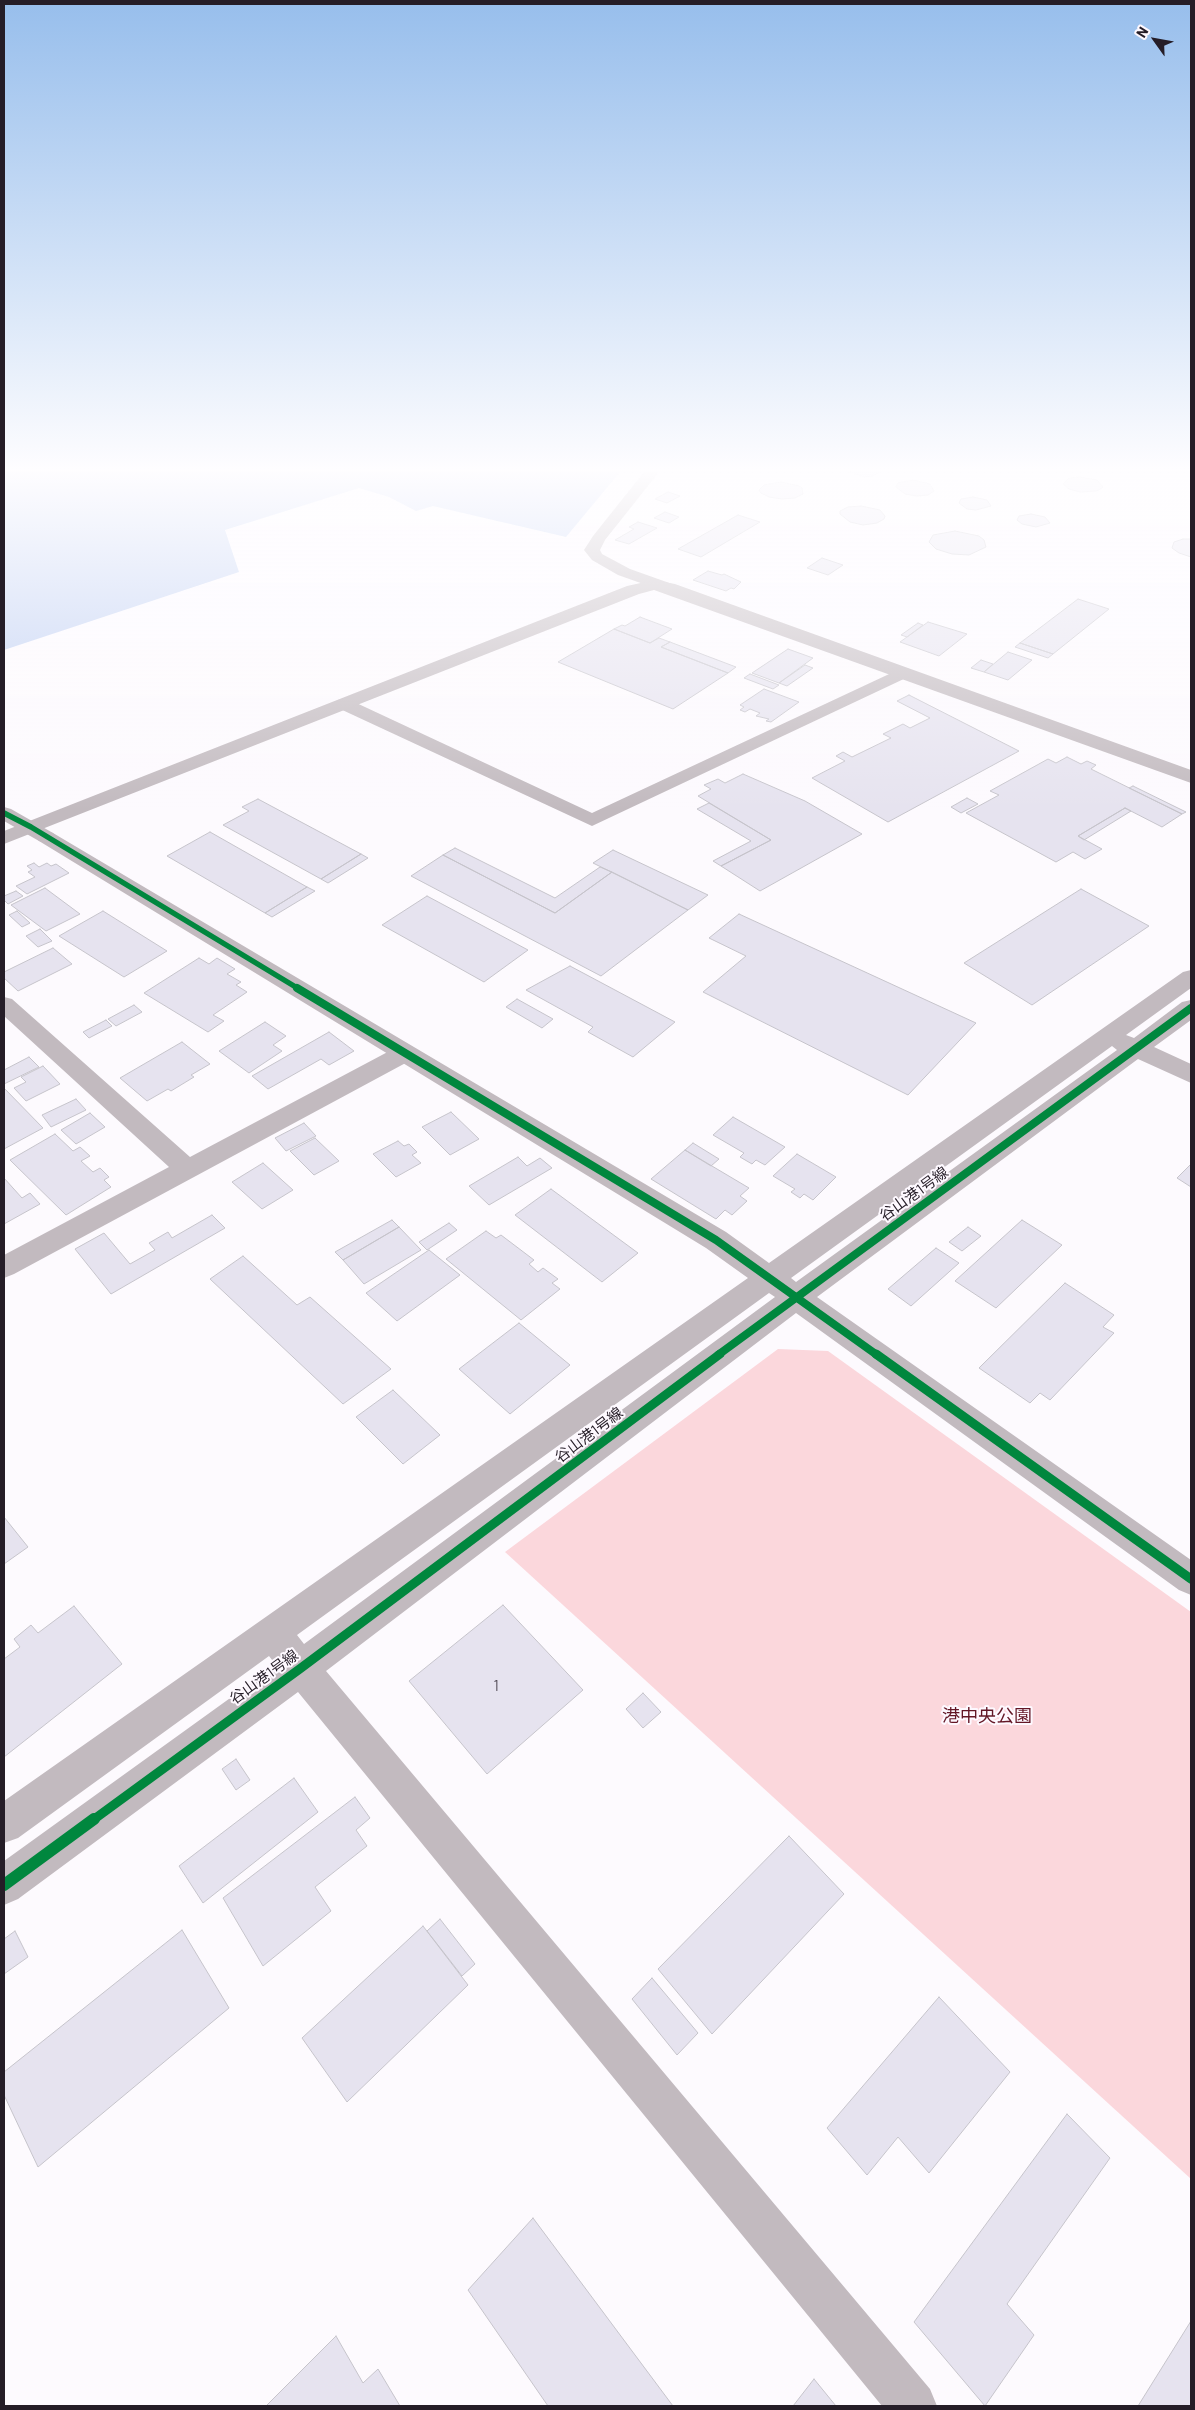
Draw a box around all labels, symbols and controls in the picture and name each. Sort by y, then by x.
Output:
north arrow [1130,15,1180,65]
text: N [1132,23,1152,40]
street label: 谷山港1号線 [876,1163,952,1225]
street label: 谷山港1号線 [552,1404,626,1466]
street label: 谷山港1号線 [226,1646,302,1708]
house number: 1 [493,1677,499,1695]
park label: 港中央公園 [942,1705,1032,1727]

